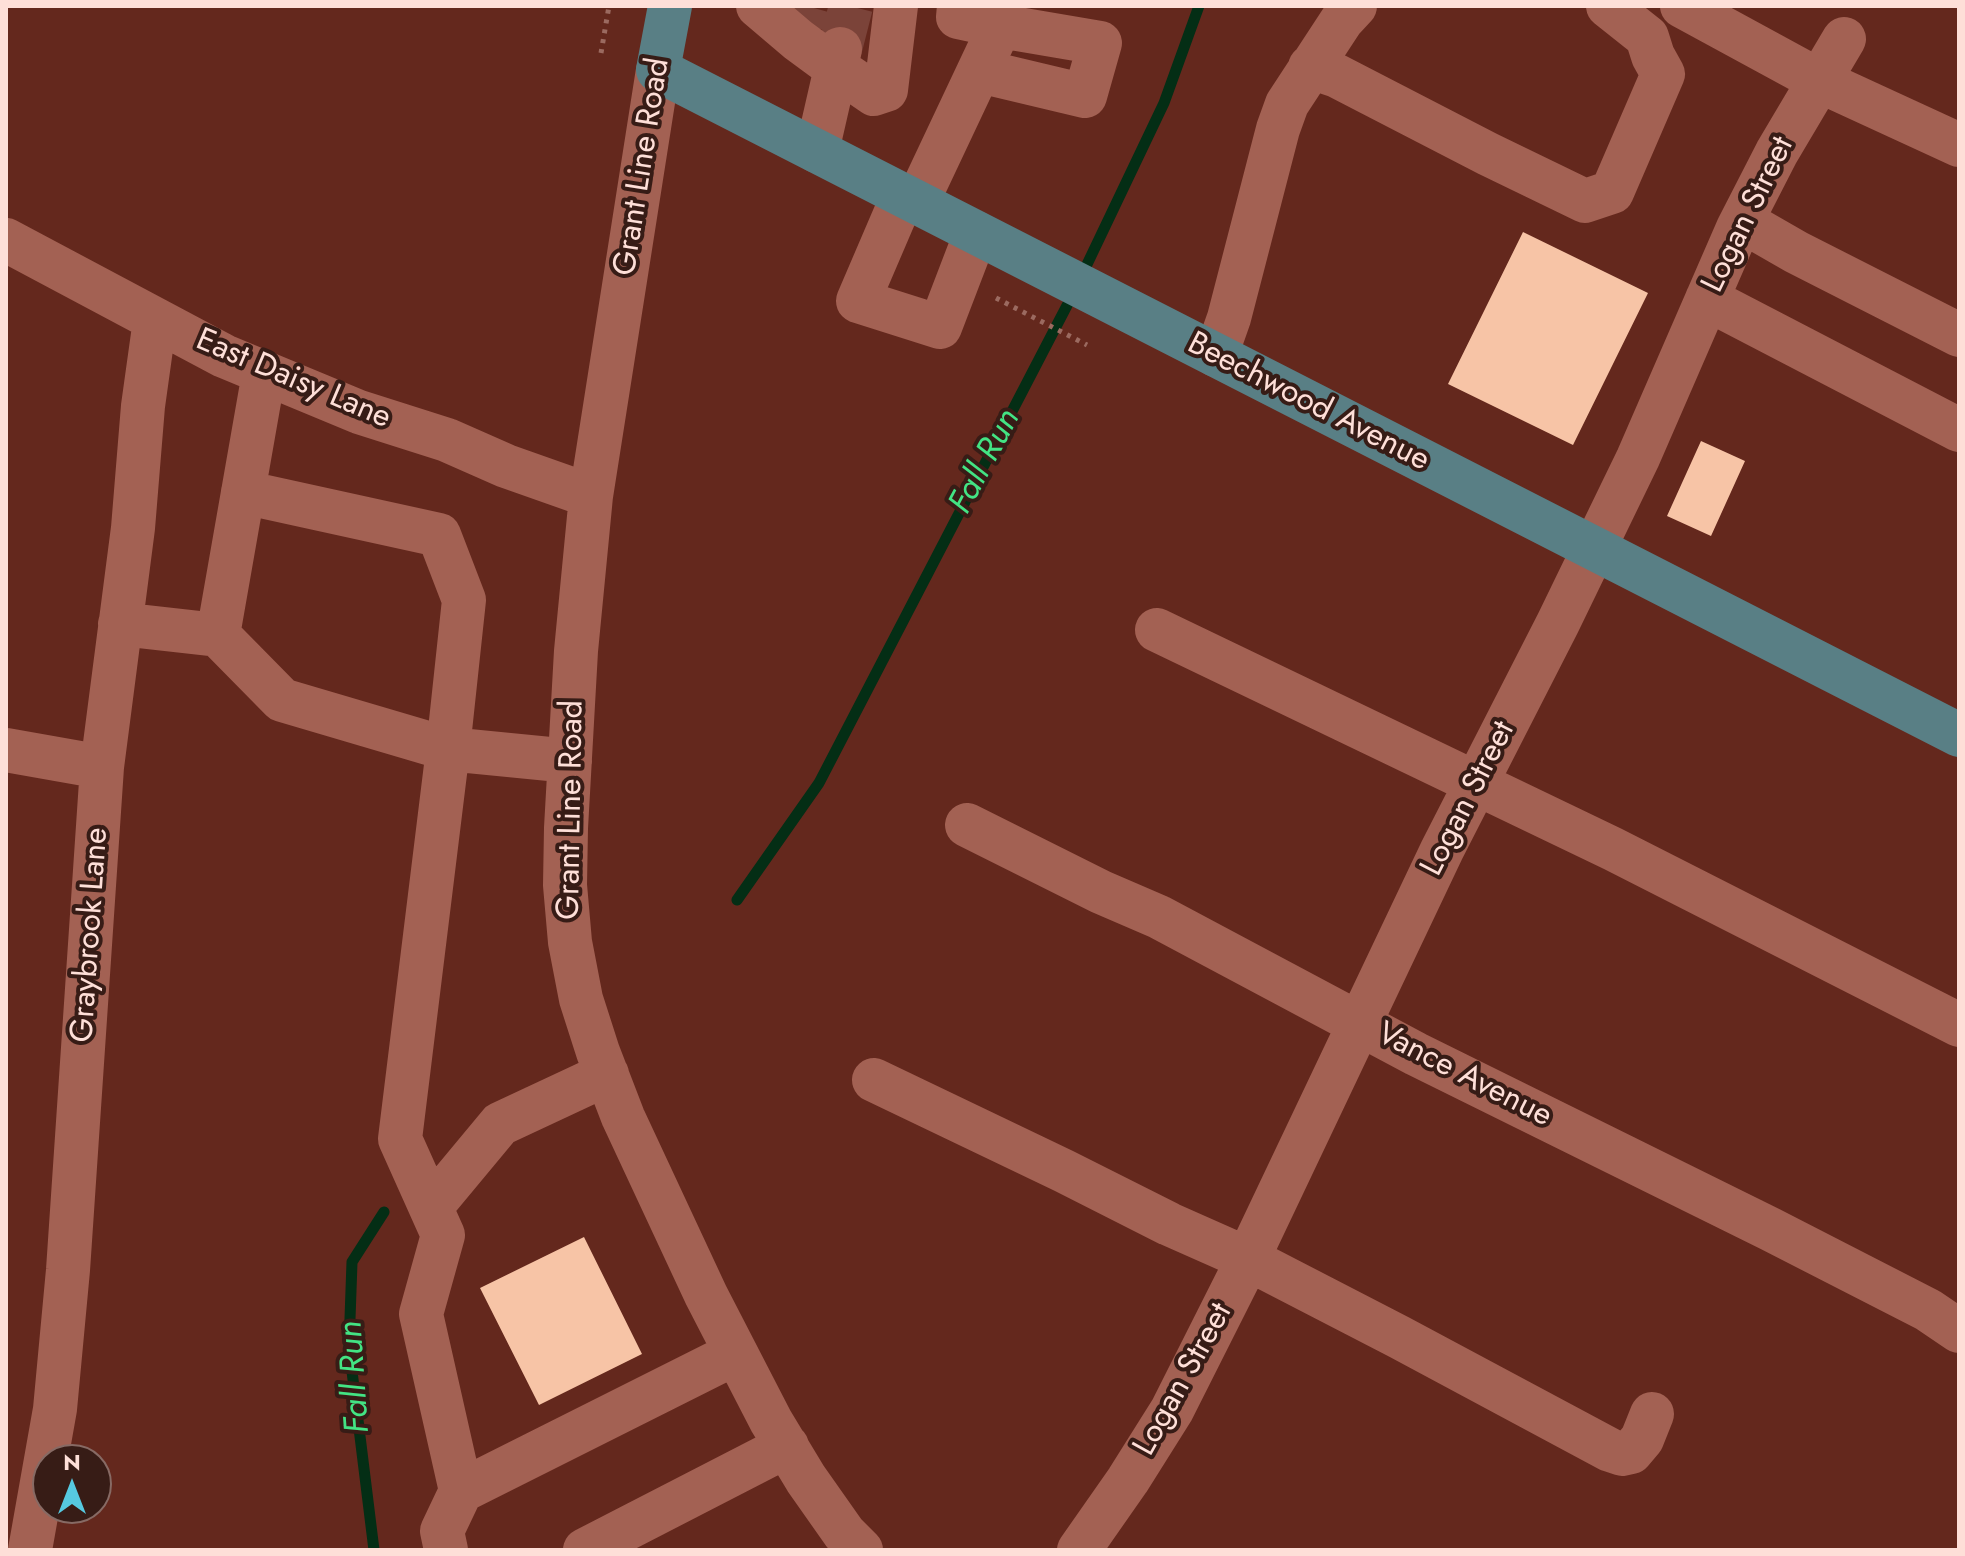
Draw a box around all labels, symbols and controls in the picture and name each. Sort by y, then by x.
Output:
street label: Grant Line Road [607,55,679,279]
street label: Logan Street [1695,131,1803,299]
street label: East Daisy Lane [190,322,396,438]
street label: Beechwood Avenue [1181,325,1435,481]
water label: Fall Run [942,403,1030,521]
street label: Grant Line Road [551,700,593,920]
street label: Logan Street [1414,715,1524,883]
street label: Graybrook Lane [64,826,118,1044]
street label: Vance Avenue [1370,1015,1558,1137]
street label: Logan Street [1126,1297,1242,1463]
water label: Fall Run [332,1319,380,1435]
north arrow [32,1444,112,1524]
text: N [63,1446,81,1478]

